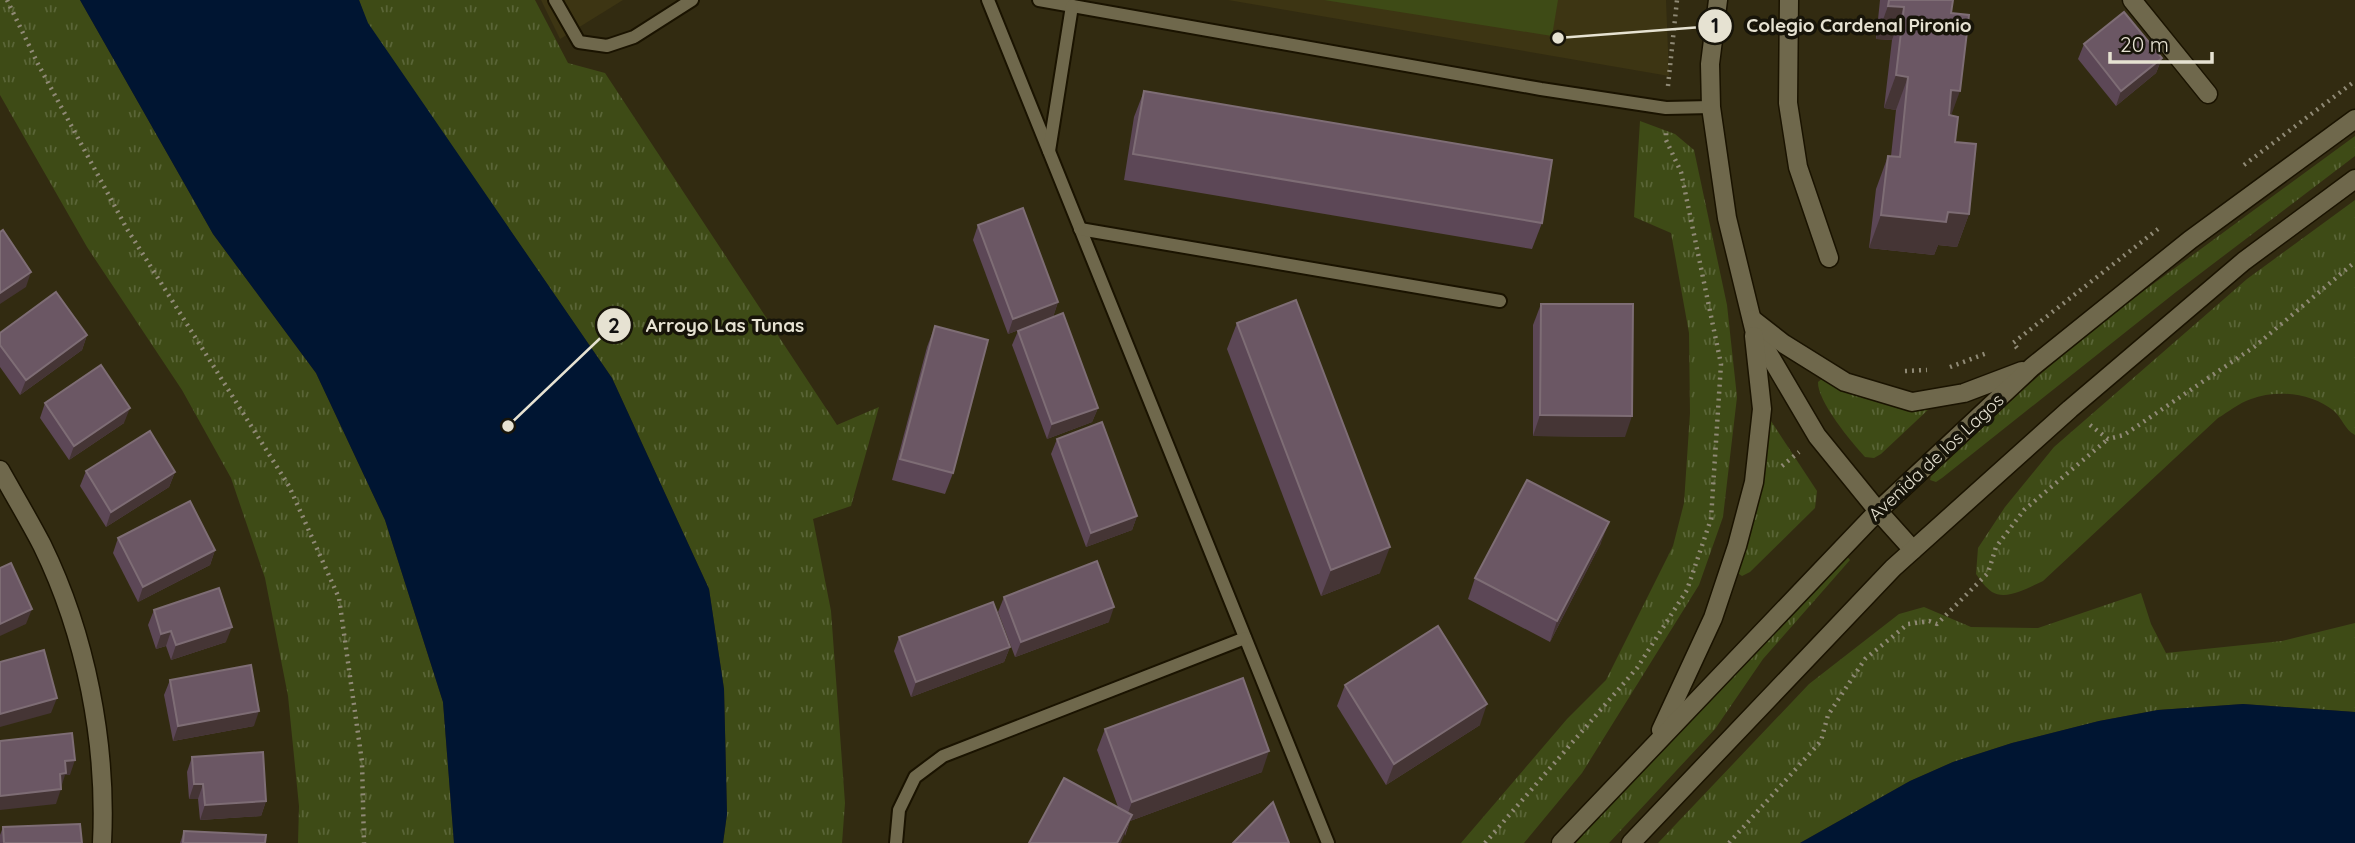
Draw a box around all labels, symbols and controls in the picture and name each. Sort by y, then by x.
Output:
callout: Colegio Cardenal Pironio [1697,6,1985,46]
text: 1 [1711,12,1719,38]
text: Colegio Cardenal Pironio [1746,13,1972,37]
scale bar [2110,21,2212,65]
text: 20 m [2120,31,2169,57]
callout: Arroyo Las Tunas [597,305,818,345]
text: 2 [608,312,620,338]
text: Arroyo Las Tunas [646,313,804,337]
street label: Avenida de los Lagos [1864,388,2008,526]

